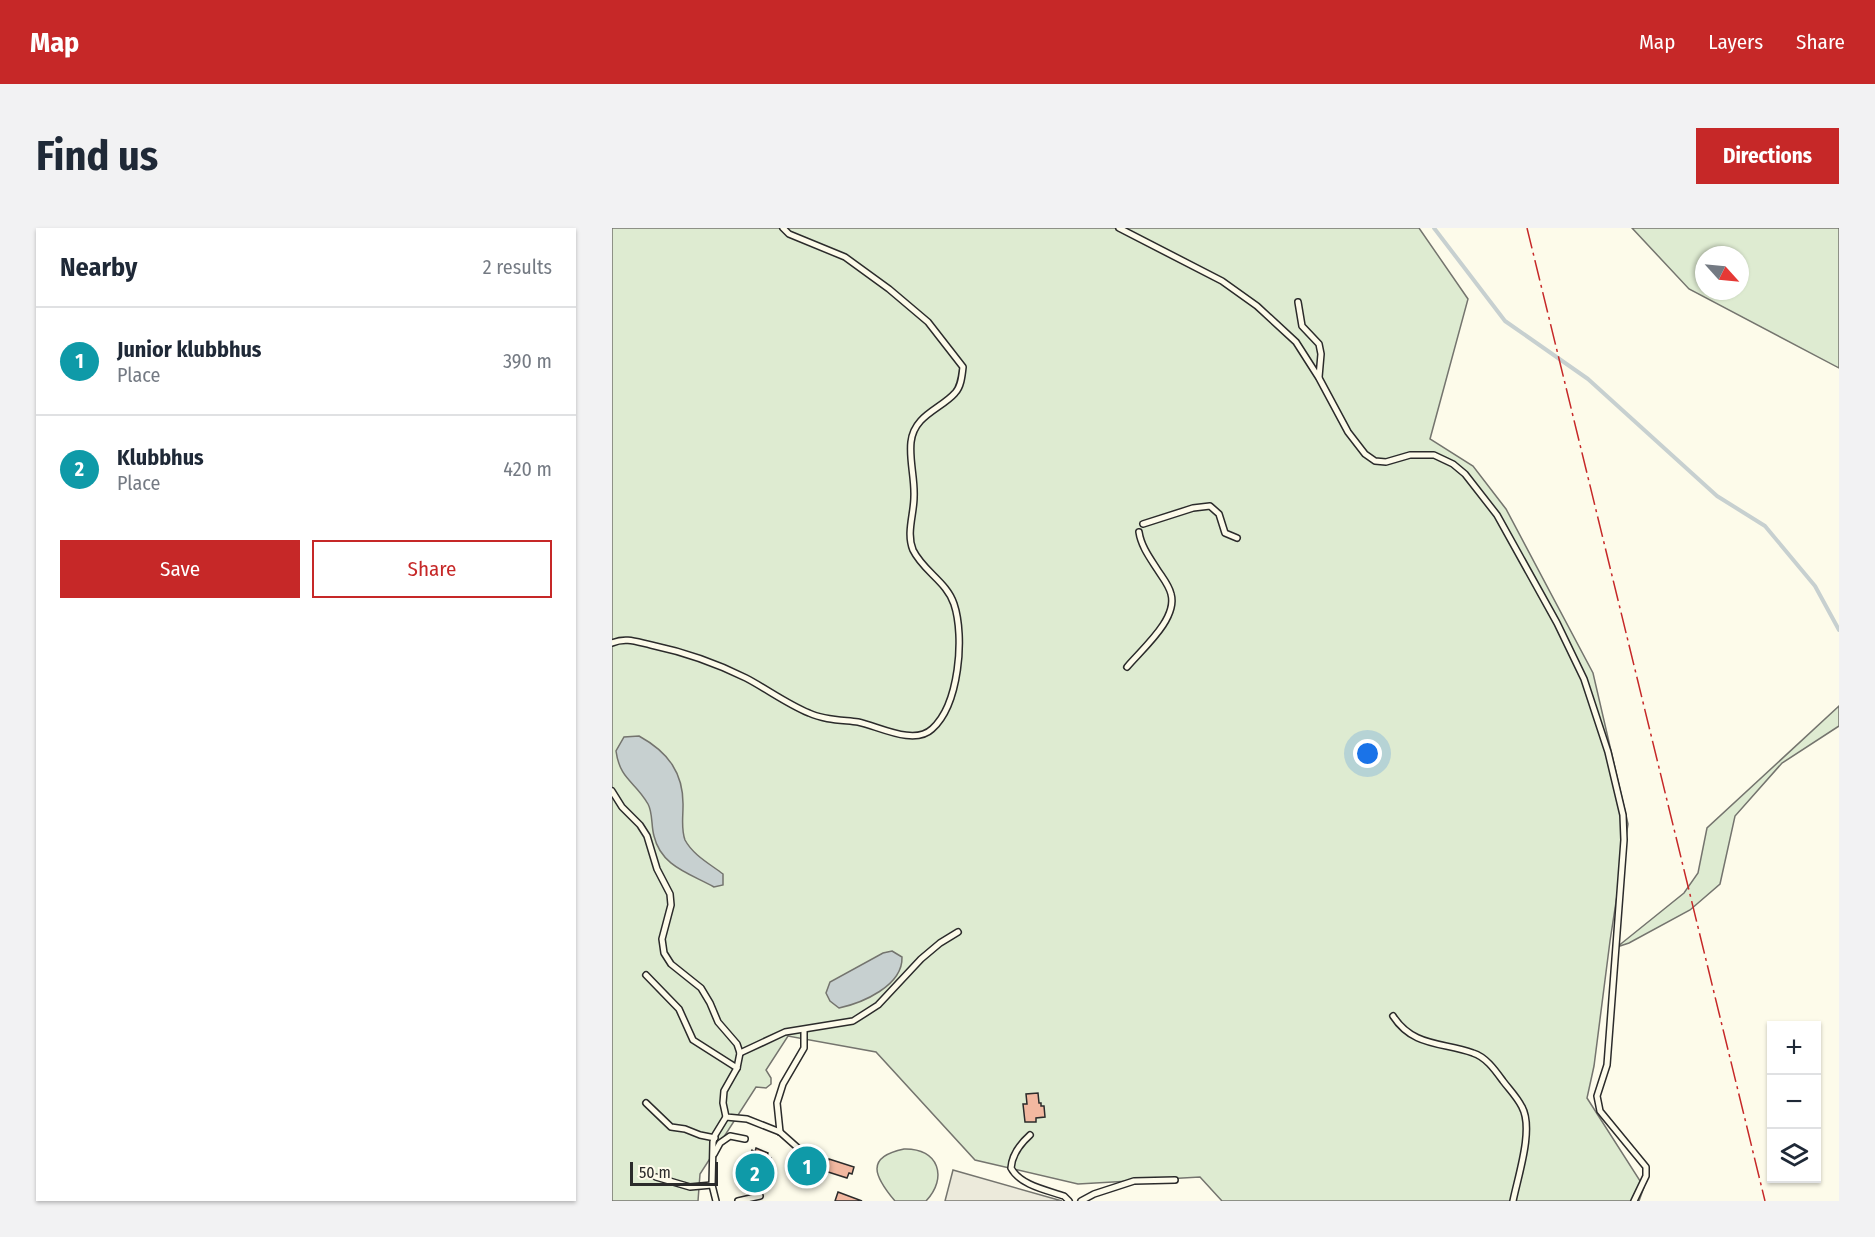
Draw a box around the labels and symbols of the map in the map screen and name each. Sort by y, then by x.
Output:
north arrow [1695,246,1749,300]
your location [1353,739,1382,768]
pin: 1 [788,1144,826,1188]
pin: 2 [736,1150,774,1196]
scale bar [630,1159,718,1186]

